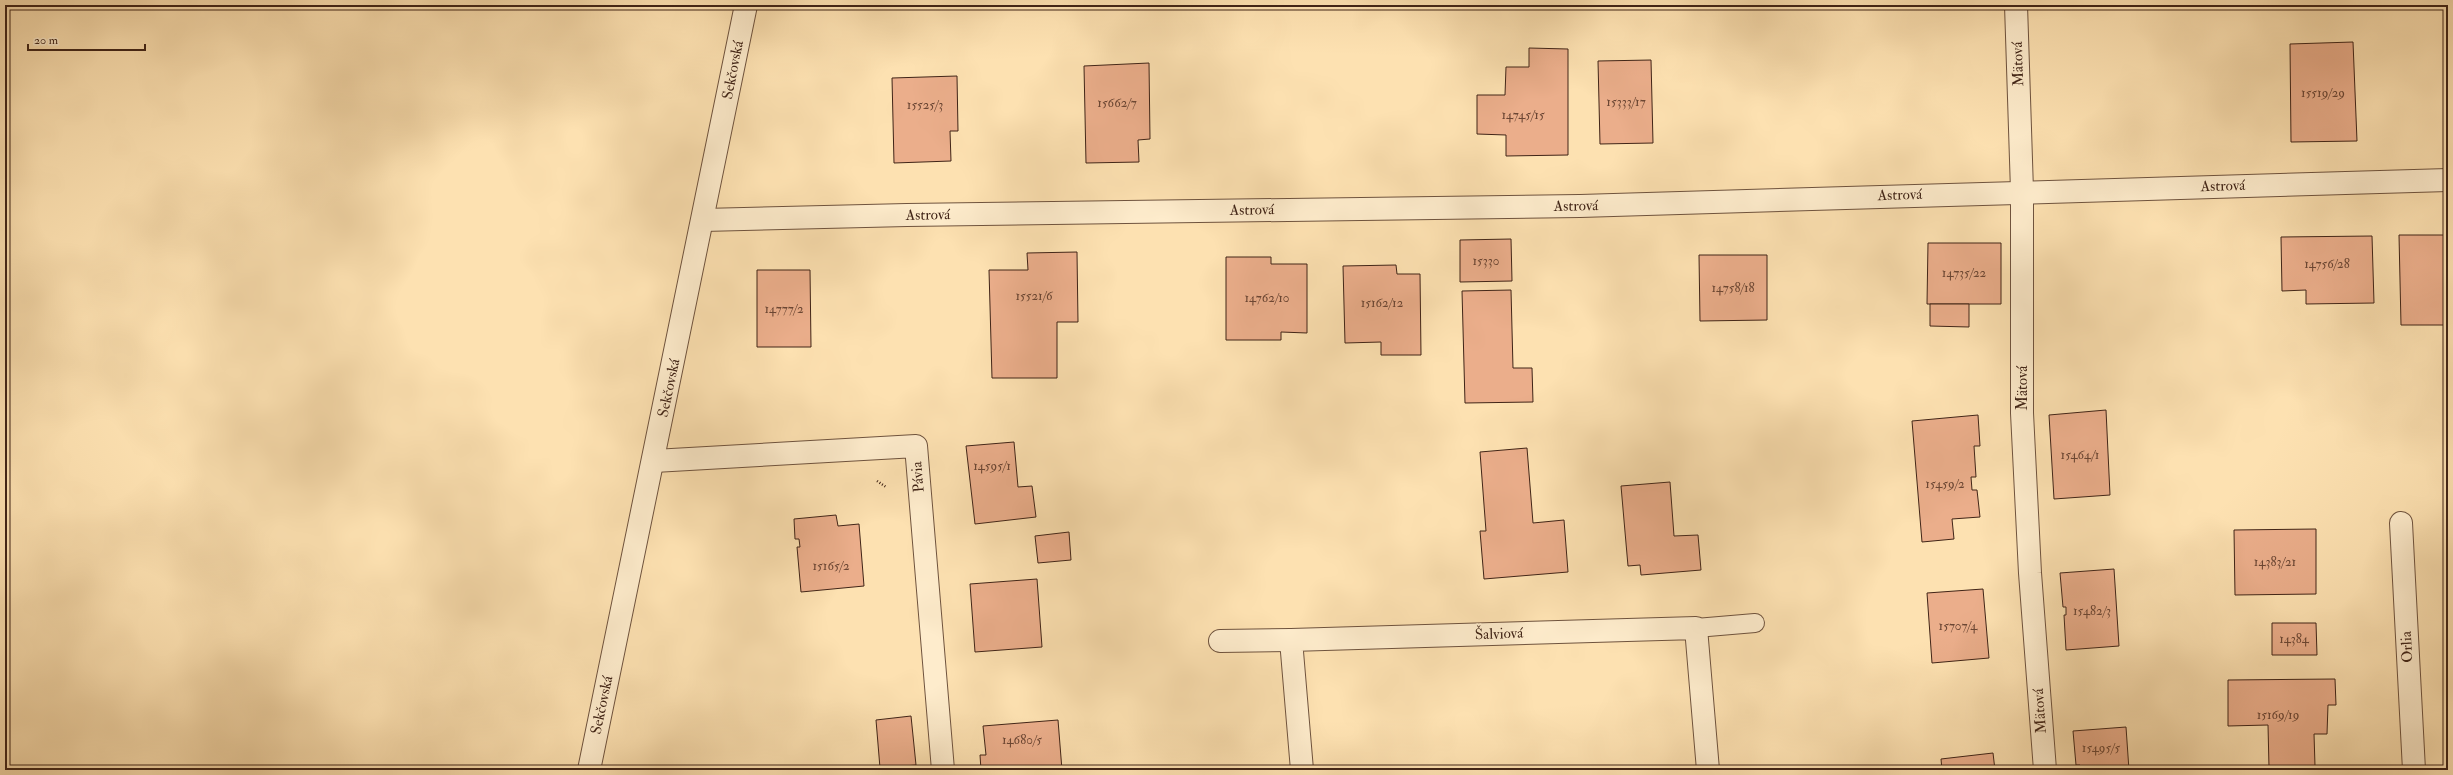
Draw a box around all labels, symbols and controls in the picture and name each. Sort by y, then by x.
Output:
scale bar [28,26,145,52]
text: 20 m [34,33,59,48]
street label: Sekčovská [718,38,748,101]
street label: Mätová [2008,40,2028,87]
house number: 15519/29 [2301,85,2345,101]
house number: 15333/17 [1606,94,1646,110]
house number: 15662/7 [1097,95,1137,111]
house number: 15525/3 [907,97,943,113]
house number: 14745/15 [1501,107,1545,123]
street label: Astrová [2199,176,2247,196]
street label: Astrová [1876,185,1924,205]
street label: Astrová [1552,196,1599,216]
street label: Astrová [1228,200,1275,220]
street label: Astrová [904,205,951,225]
house number: 15330 [1473,253,1499,269]
house number: 14756/28 [2304,256,2350,272]
house number: 14735/22 [1942,265,1987,281]
house number: 14758/18 [1711,280,1755,296]
house number: 15521/6 [1015,288,1054,304]
house number: 14762/10 [1244,290,1290,306]
house number: 15162/12 [1361,295,1404,311]
house number: 14777/2 [764,301,804,317]
street label: Sekčovská [654,356,685,419]
street label: Mätová [2013,365,2032,411]
house number: 15464/1 [2061,447,2100,463]
house number: 14595/1 [973,458,1011,474]
street label: Pávia [907,460,929,493]
house number: 15459/2 [1925,476,1965,492]
house number: 14383/21 [2254,554,2297,570]
house number: 15165/2 [813,558,850,574]
house number: 15482/3 [2073,603,2111,619]
house number: 15707/4 [1939,618,1978,634]
street label: Šalviová [1474,622,1524,644]
street label: Orlia [2397,630,2417,663]
house number: 14384 [2279,631,2310,647]
street label: Sekčovská [587,673,618,736]
street label: Mätová [2029,687,2051,734]
house number: 15169/19 [2257,707,2299,723]
house number: 14680/5 [1002,732,1042,748]
house number: 15495/5 [2082,740,2120,756]

